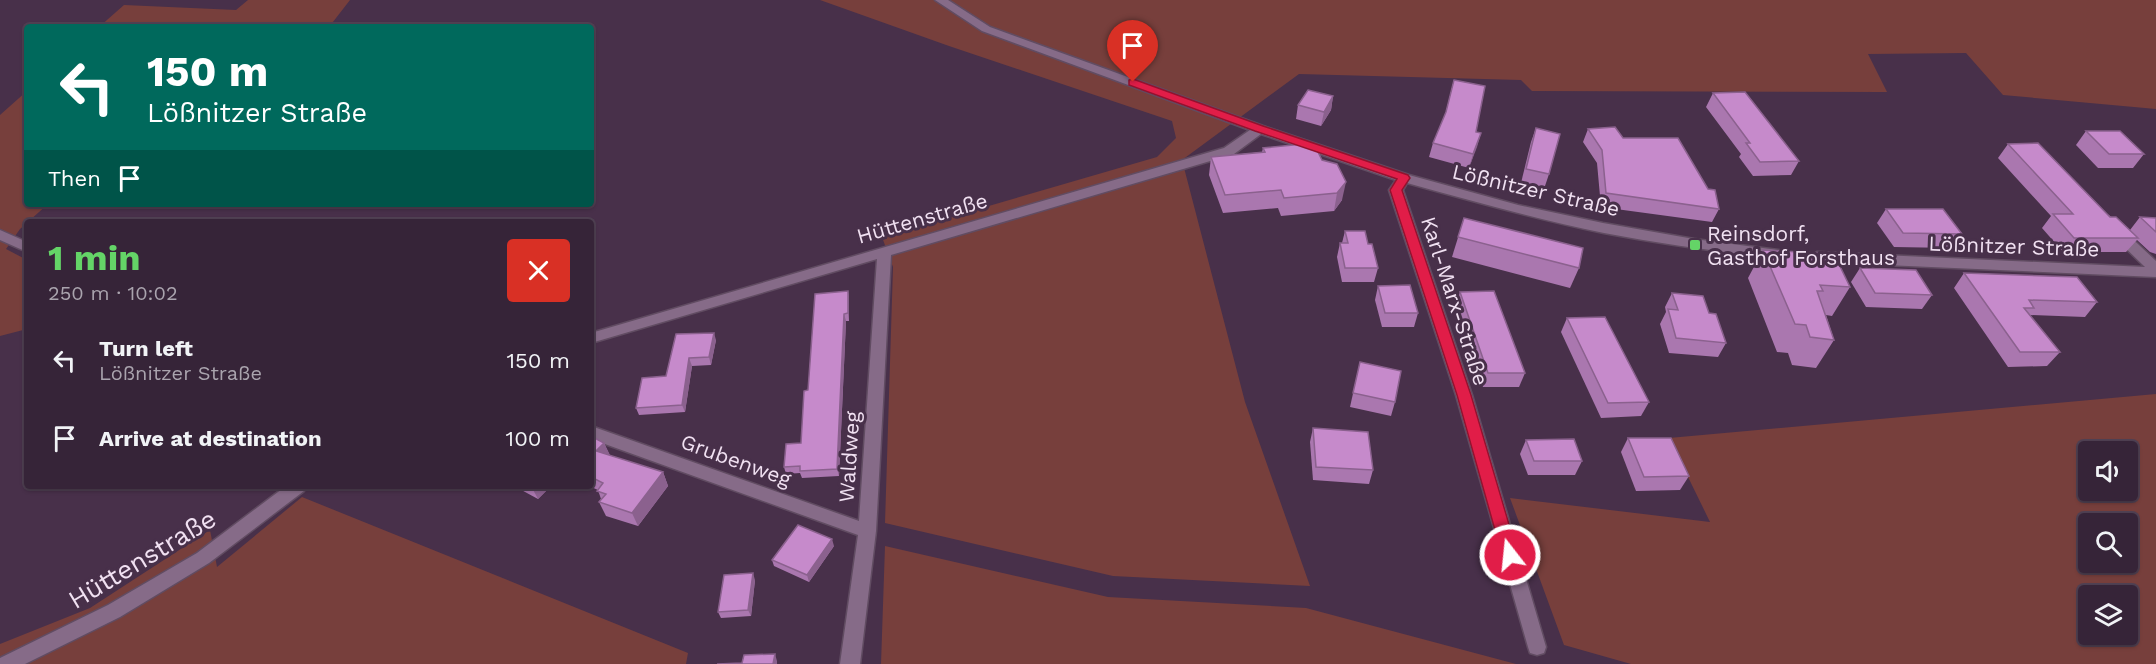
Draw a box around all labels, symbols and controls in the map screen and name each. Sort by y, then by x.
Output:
pin [1107,20,1158,82]
icon: arrive [1116,29,1149,62]
text: 150 m [147,47,268,96]
icon: left [48,48,126,126]
text: Lößnitzer Straße [147,97,367,129]
street label: Lößnitzer Straße [1450,159,1622,221]
icon: arrive [113,162,146,195]
text: Then [48,166,101,191]
street label: Hüttenstraße [854,187,990,249]
street label: Karl-Marx-Straße [1416,213,1494,389]
place label: Reinsdorf, Gasthof Forsthaus [1707,221,1895,270]
street label: Lößnitzer Straße [1928,231,2100,261]
text: 1 min [48,237,140,279]
marker: Reinsdorf, Gasthof Forsthaus [1688,238,1702,252]
button: close [507,239,570,302]
text: 250 m · 10:02 [48,281,178,305]
text: Turn left [99,336,193,361]
icon: left [48,344,81,377]
text: 150 m [506,348,570,373]
text: Lößnitzer Straße [99,361,262,385]
street label: Waldweg [833,410,865,503]
icon: arrive [48,422,81,455]
text: Arrive at destination [99,426,322,451]
text: 100 m [506,426,570,451]
street label: Grubenweg [678,429,795,492]
map controls [2078,441,2138,645]
button: sound [2078,441,2138,501]
street label: Hüttenstraße [63,503,221,615]
button: search [2078,513,2138,573]
position arrow [1478,523,1542,587]
button: layers [2078,585,2138,645]

